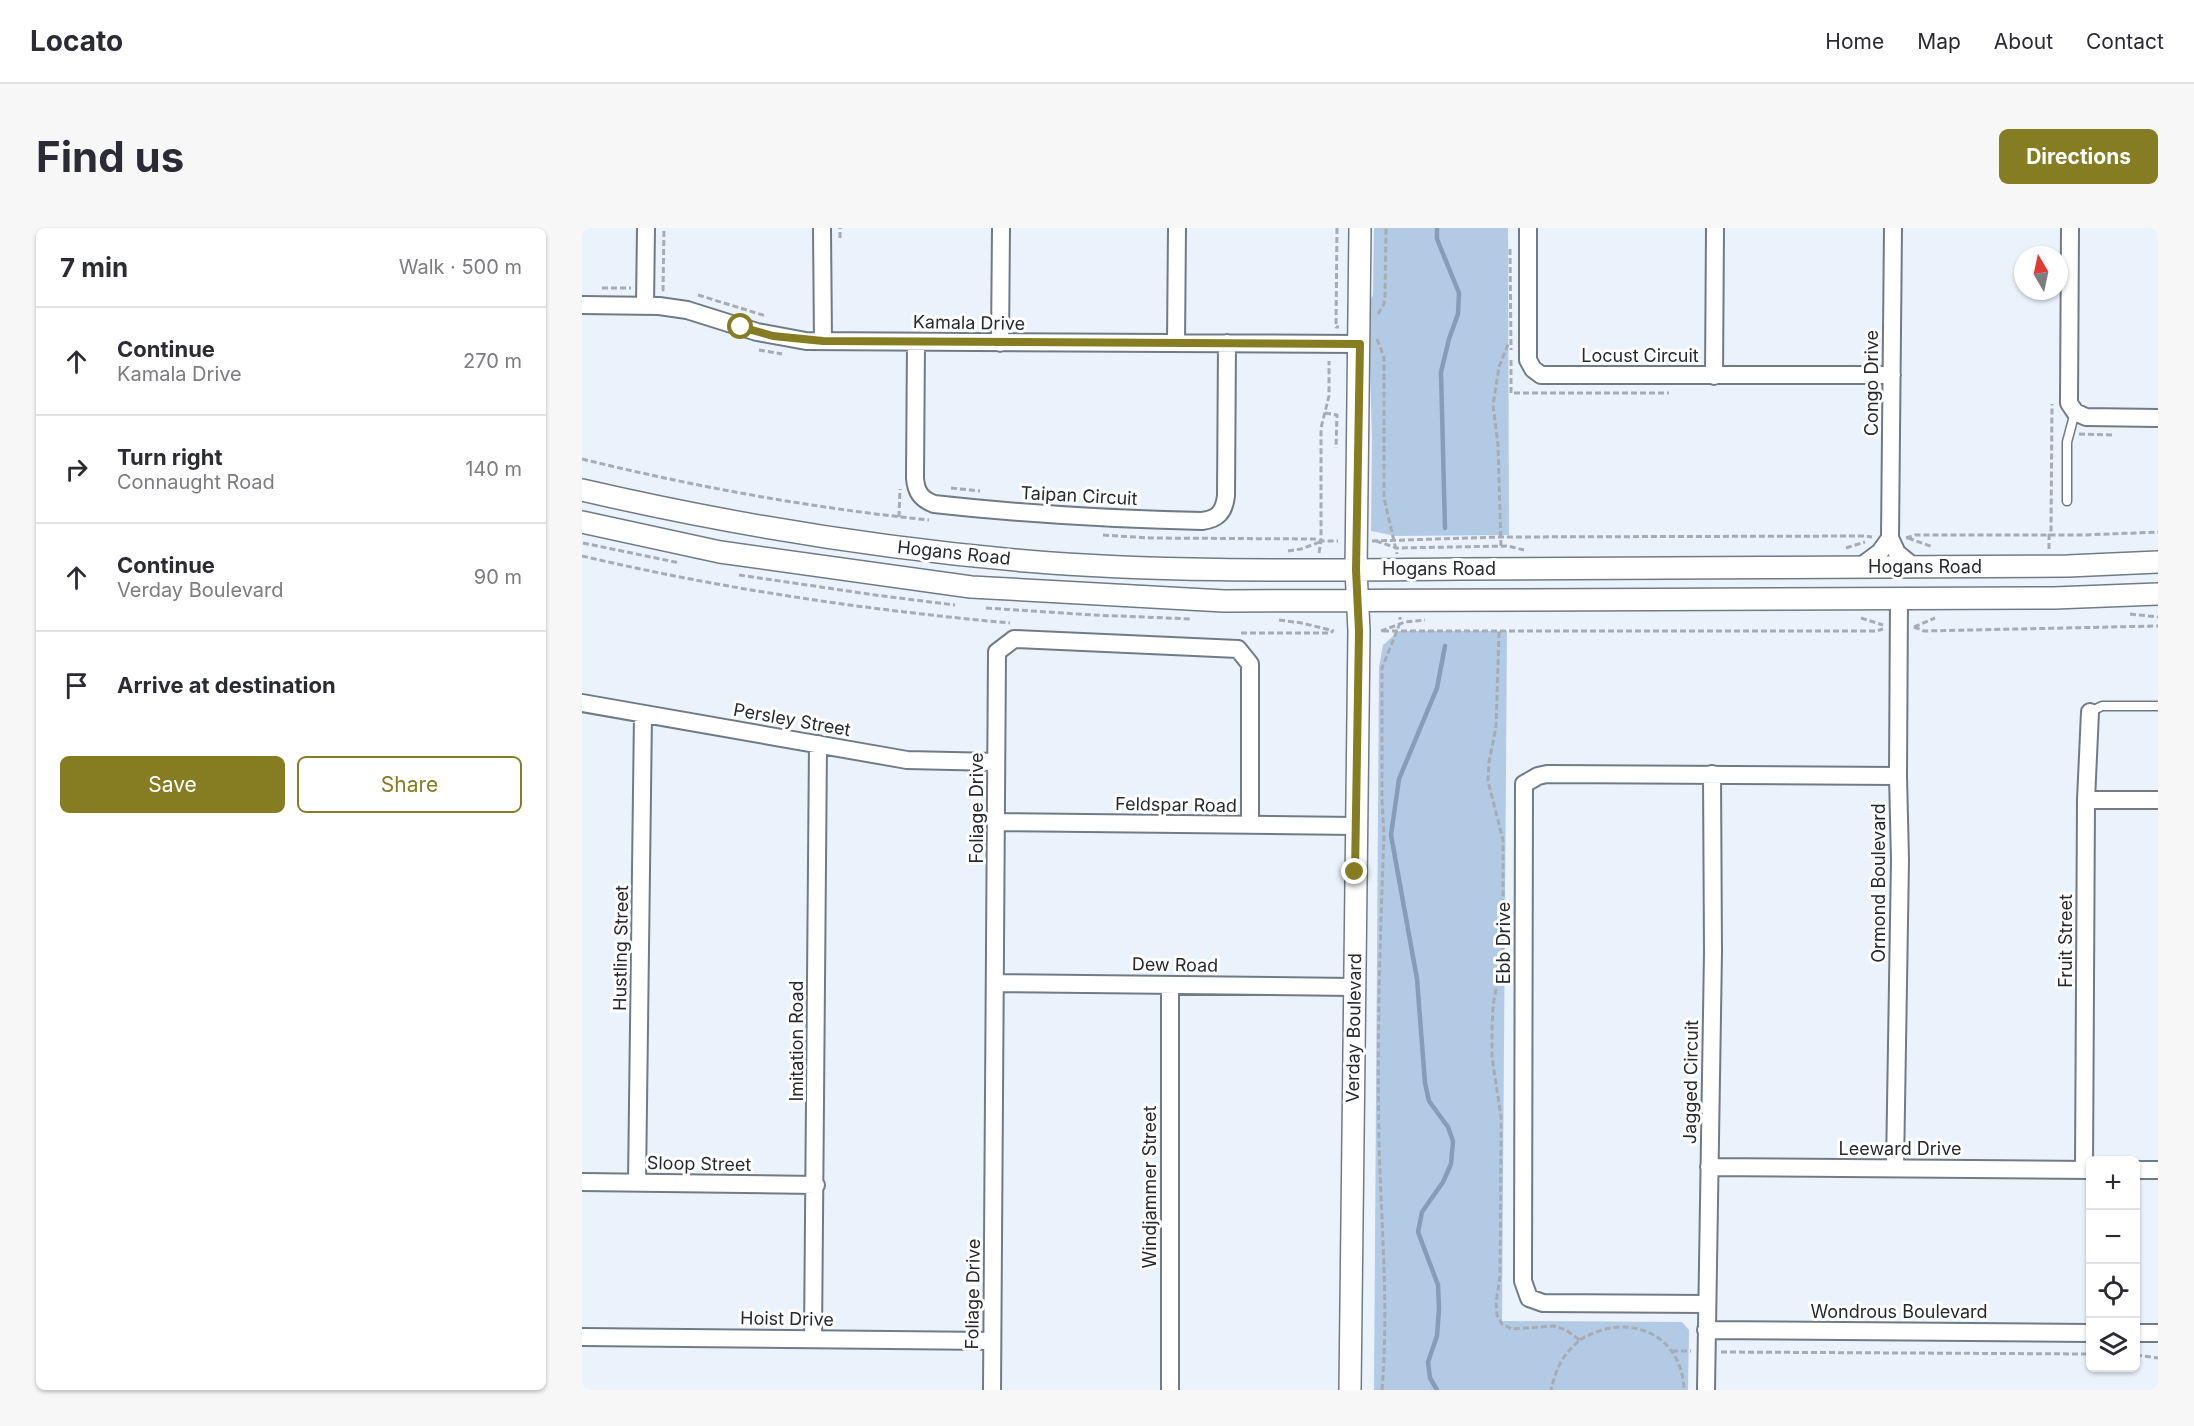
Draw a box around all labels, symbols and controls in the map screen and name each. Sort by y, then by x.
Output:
text: Locato [30,24,123,58]
text: Home [1825,29,1884,54]
text: Map [1917,29,1961,54]
text: About [1994,29,2053,54]
text: Contact [2086,29,2164,54]
button: Directions [1999,129,2158,184]
text: Find us [36,131,184,182]
north arrow [2014,246,2068,300]
text: 7 min [60,252,128,283]
text: Walk · 500 m [399,255,522,279]
street label: Kamala Drive [913,311,1025,334]
route start [727,313,753,339]
street label: Congo Drive [1861,330,1882,436]
text: Continue [117,336,215,362]
icon: ahead [60,345,93,378]
street label: Locust Circuit [1581,345,1699,366]
text: 270 m [463,349,522,373]
text: Kamala Drive [117,362,242,386]
text: Turn right [117,444,223,470]
icon: right [60,453,93,486]
text: 140 m [465,457,522,481]
text: Connaught Road [117,470,275,494]
street label: Taipan Circuit [1020,482,1138,509]
street label: Hogans Road [896,536,1012,569]
text: Continue [117,552,215,578]
street label: Hogans Road [1868,556,1982,577]
street label: Hogans Road [1382,558,1496,579]
icon: ahead [60,561,93,594]
text: 90 m [474,565,522,589]
text: Verday Boulevard [117,578,284,602]
icon: arrive [60,669,93,702]
text: Arrive at destination [117,672,336,698]
street label: Persley Street [732,699,852,740]
street label: Foliage Drive [966,753,987,863]
button: Save [60,756,285,813]
button: Share [297,756,522,813]
street label: Feldspar Road [1115,793,1237,816]
street label: Ormond Boulevard [1868,803,1889,963]
route end [1341,858,1367,884]
street label: Hustling Street [609,885,632,1011]
street label: Fruit Street [2055,894,2076,988]
street label: Ebb Drive [1493,902,1514,984]
street label: Dew Road [1132,953,1218,976]
street label: Verday Boulevard [1342,953,1365,1103]
street label: Imitation Road [786,980,807,1102]
street label: Jagged Circuit [1679,1020,1702,1144]
street label: Windjammer Street [1139,1105,1160,1268]
street label: Leeward Drive [1839,1138,1961,1159]
street label: Sloop Street [647,1152,751,1175]
map controls [2086,1156,2140,1372]
button: + [2086,1156,2140,1210]
button: − [2086,1210,2140,1264]
street label: Foliage Drive [961,1238,984,1350]
button: locate [2086,1264,2140,1318]
street label: Wondrous Boulevard [1810,1301,1988,1322]
street label: Hoist Drive [740,1307,834,1330]
button: layers [2086,1318,2140,1372]

